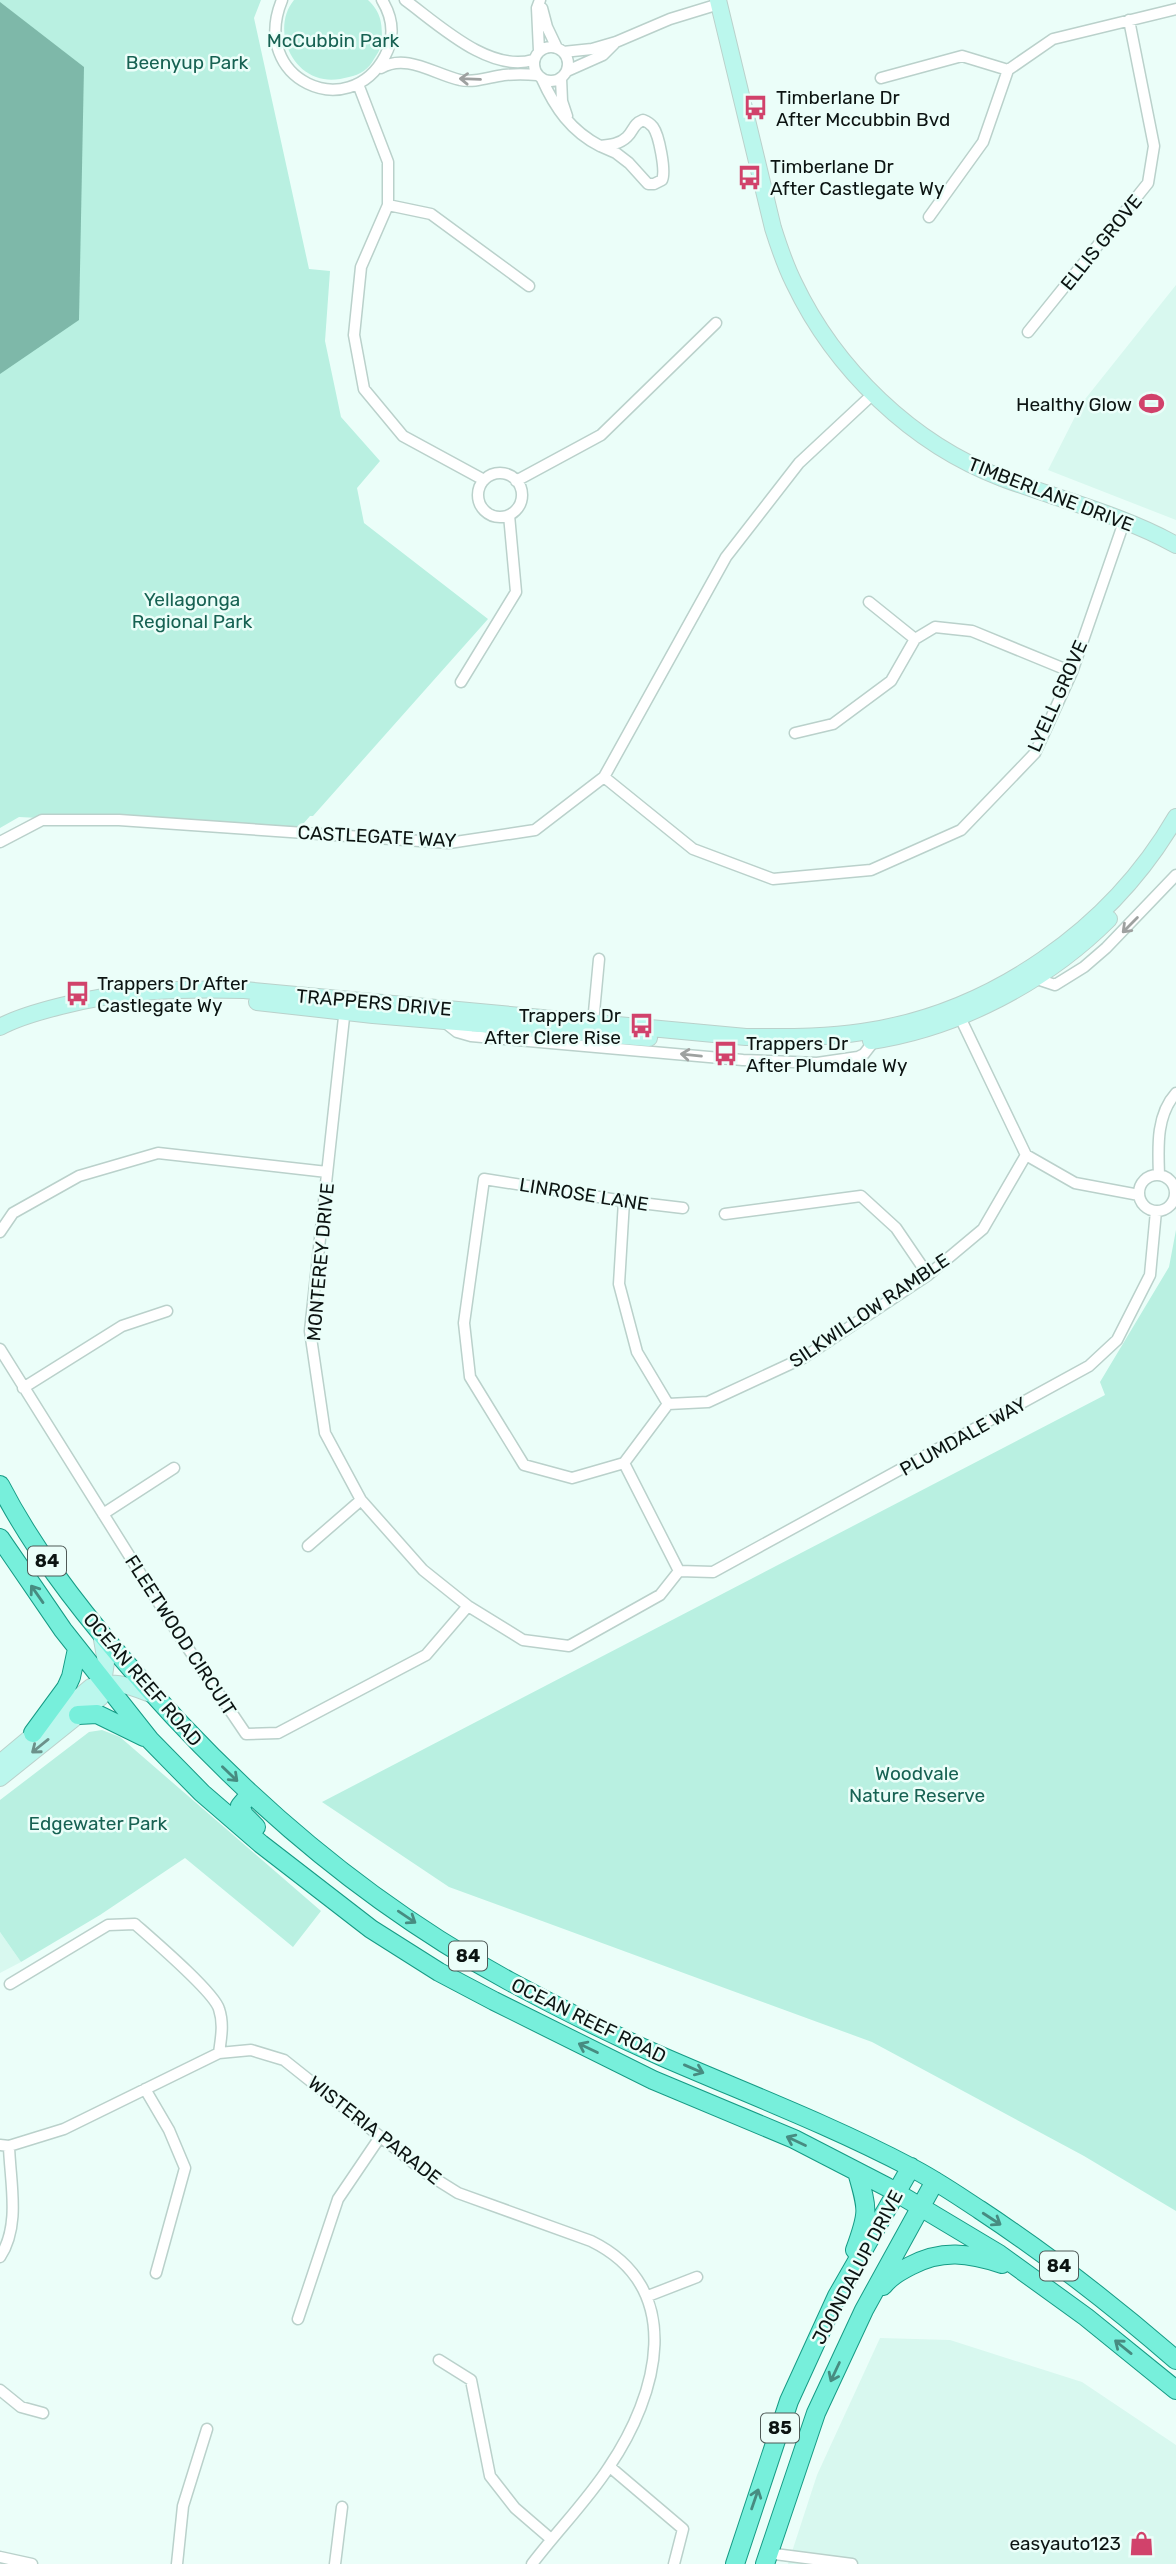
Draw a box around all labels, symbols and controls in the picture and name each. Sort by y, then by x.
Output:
park label: McCubbin Park [267,29,399,52]
park label: Beenyup Park [126,51,248,74]
one-way arrow [458,73,481,86]
place label: Timberlane Dr After Mccubbin Bvd [776,86,950,131]
bus stop icon: Timberlane Dr After Mccubbin Bvd [742,94,770,122]
place label: Timberlane Dr After Castlegate Wy [770,155,945,200]
bus stop icon: Timberlane Dr After Castlegate Wy [736,163,764,191]
street label: ELLIS GROVE [1056,190,1147,295]
sports icon: Healthy Glow [1138,390,1166,418]
place label: Healthy Glow [1016,393,1132,416]
street label: TIMBERLANE DRIVE [965,452,1137,537]
park label: Yellagonga Regional Park [132,588,252,633]
street label: LYELL GROVE [1023,637,1092,756]
street label: CASTLEGATE WAY [297,821,457,852]
one-way arrow [1122,916,1139,933]
place label: Trappers Dr After Castlegate Wy [97,972,249,1017]
bus stop icon: Trappers Dr After Castlegate Wy [63,980,91,1008]
street label: TRAPPERS DRIVE [295,984,453,1021]
place label: Trappers Dr After Clere Rise [484,1004,622,1049]
bus stop icon: Trappers Dr After Clere Rise [627,1012,655,1040]
place label: Trappers Dr After Plumdale Wy [746,1032,907,1077]
bus stop icon: Trappers Dr After Plumdale Wy [712,1040,740,1068]
one-way arrow [681,1048,703,1061]
street label: LINROSE LANE [518,1173,650,1216]
street label: MONTEREY DRIVE [302,1182,339,1342]
street label: SILKWILLOW RAMBLE [785,1248,954,1373]
street label: PLUMDALE WAY [896,1392,1031,1481]
road number: 84 [28,1546,66,1576]
street label: FLEETWOOD CIRCUIT [120,1551,241,1720]
one-way arrow [30,1585,44,1604]
street label: OCEAN REEF ROAD [78,1608,207,1751]
one-way arrow [32,1738,50,1753]
park label: Woodvale Nature Reserve [849,1762,985,1807]
one-way arrow [221,1766,238,1783]
park label: Edgewater Park [29,1812,168,1835]
one-way arrow [396,1910,416,1924]
road number: 84 [449,1942,487,1970]
street label: OCEAN REEF ROAD [508,1973,670,2068]
one-way arrow [578,2041,599,2054]
one-way arrow [682,2064,704,2077]
street label: WISTERIA PARADE [303,2071,446,2190]
one-way arrow [786,2134,807,2147]
street label: JOONDALUP DRIVE [807,2186,908,2348]
one-way arrow [982,2211,1001,2226]
road number: 84 [1040,2252,1078,2280]
one-way arrow [1114,2339,1132,2355]
one-way arrow [828,2361,841,2382]
road number: 85 [761,2414,799,2442]
one-way arrow [749,2488,762,2510]
shop icon: easyauto123 [1127,2529,1155,2557]
place label: easyauto123 [1009,2532,1121,2555]

